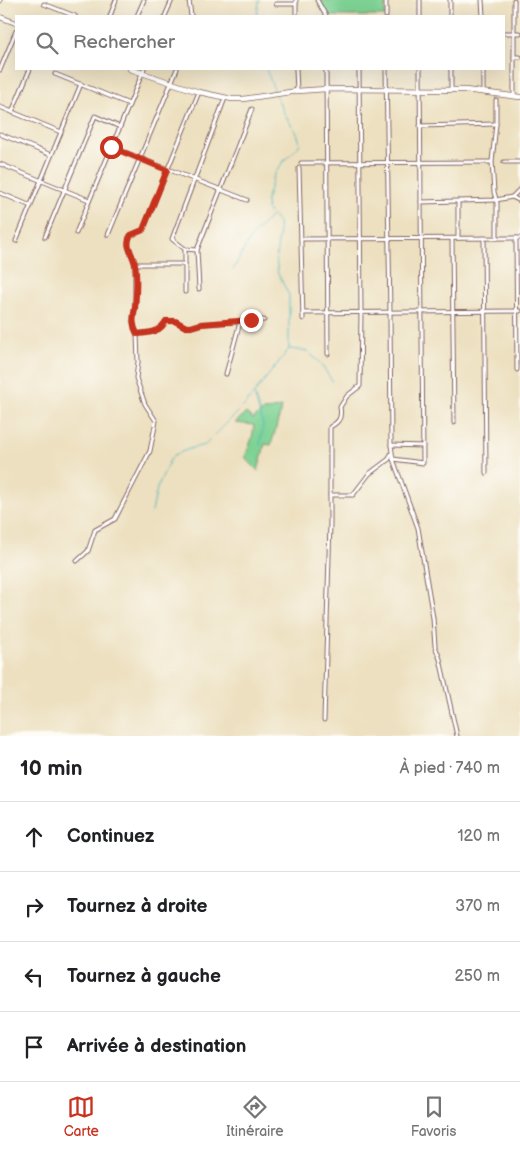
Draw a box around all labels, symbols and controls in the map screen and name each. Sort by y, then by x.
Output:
search box [15,15,505,70]
icon: search [33,29,61,57]
text: Rechercher [73,31,175,54]
route start [100,136,123,159]
route end [240,309,263,332]
text: 10 min [20,756,82,781]
text: À pied · 740 m [400,759,500,778]
icon: ahead [20,823,48,851]
text: Continuez [67,825,154,848]
text: 120 m [457,827,500,846]
icon: right [20,893,48,921]
text: Tournez à droite [67,895,208,918]
text: 370 m [455,897,500,916]
icon: left [20,963,48,991]
text: Tournez à gauche [67,965,221,988]
text: 250 m [454,967,500,986]
icon: arrive [20,1033,48,1061]
text: Arrivée à destination [67,1035,246,1058]
tab: Carte [64,1093,99,1140]
tab: Itinéraire [226,1093,283,1140]
tab: Favoris [411,1093,456,1140]

